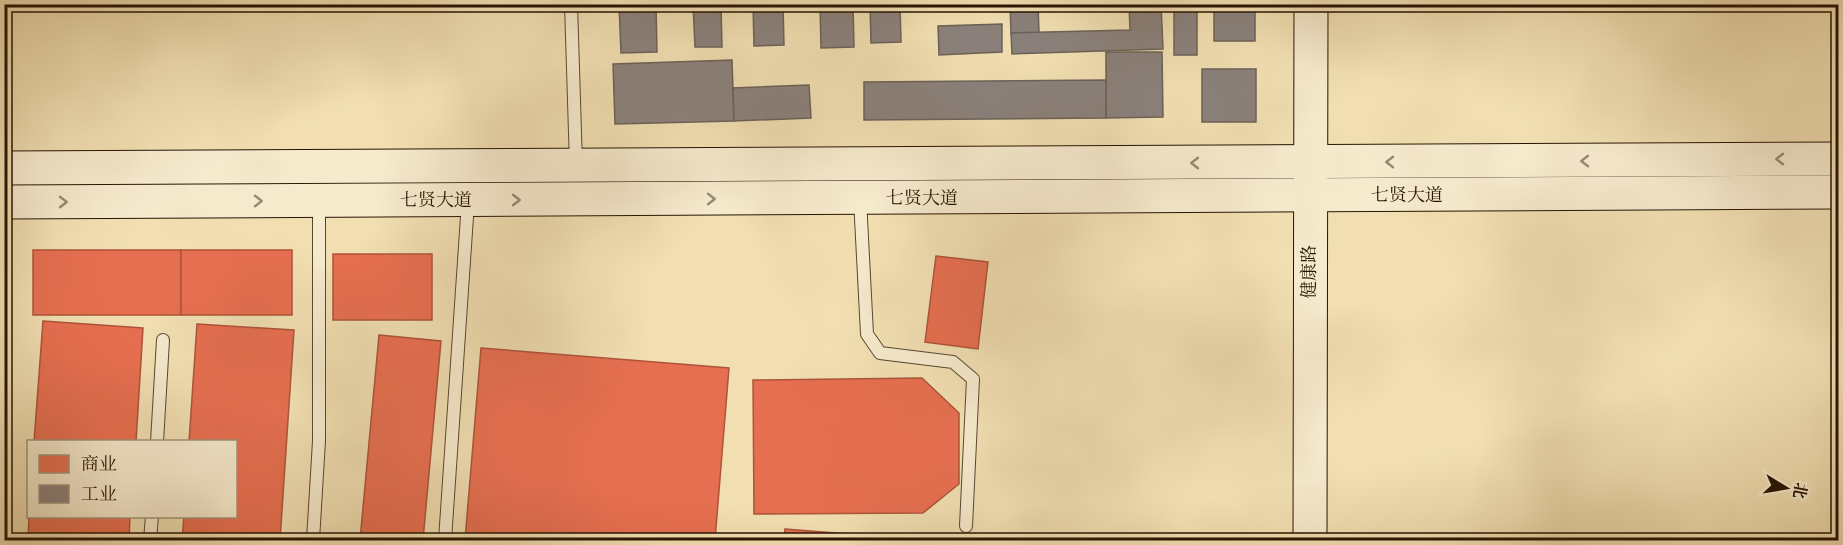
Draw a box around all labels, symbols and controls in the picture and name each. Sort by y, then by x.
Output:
one-way arrow [1776,153,1785,165]
one-way arrow [1581,155,1590,167]
one-way arrow [1386,156,1395,168]
one-way arrow [1191,157,1200,169]
street label: 七贤大道 [1371,185,1443,208]
street label: 七贤大道 [886,188,958,211]
street label: 七贤大道 [400,190,472,213]
one-way arrow [706,193,715,206]
one-way arrow [511,194,520,206]
one-way arrow [253,195,262,207]
one-way arrow [58,196,67,208]
street label: 健康路 [1299,245,1322,299]
legend [27,440,237,518]
text: 商业 [81,454,117,477]
north arrow [1756,458,1816,518]
text: 北 [1787,481,1810,500]
text: 工业 [81,484,117,507]

